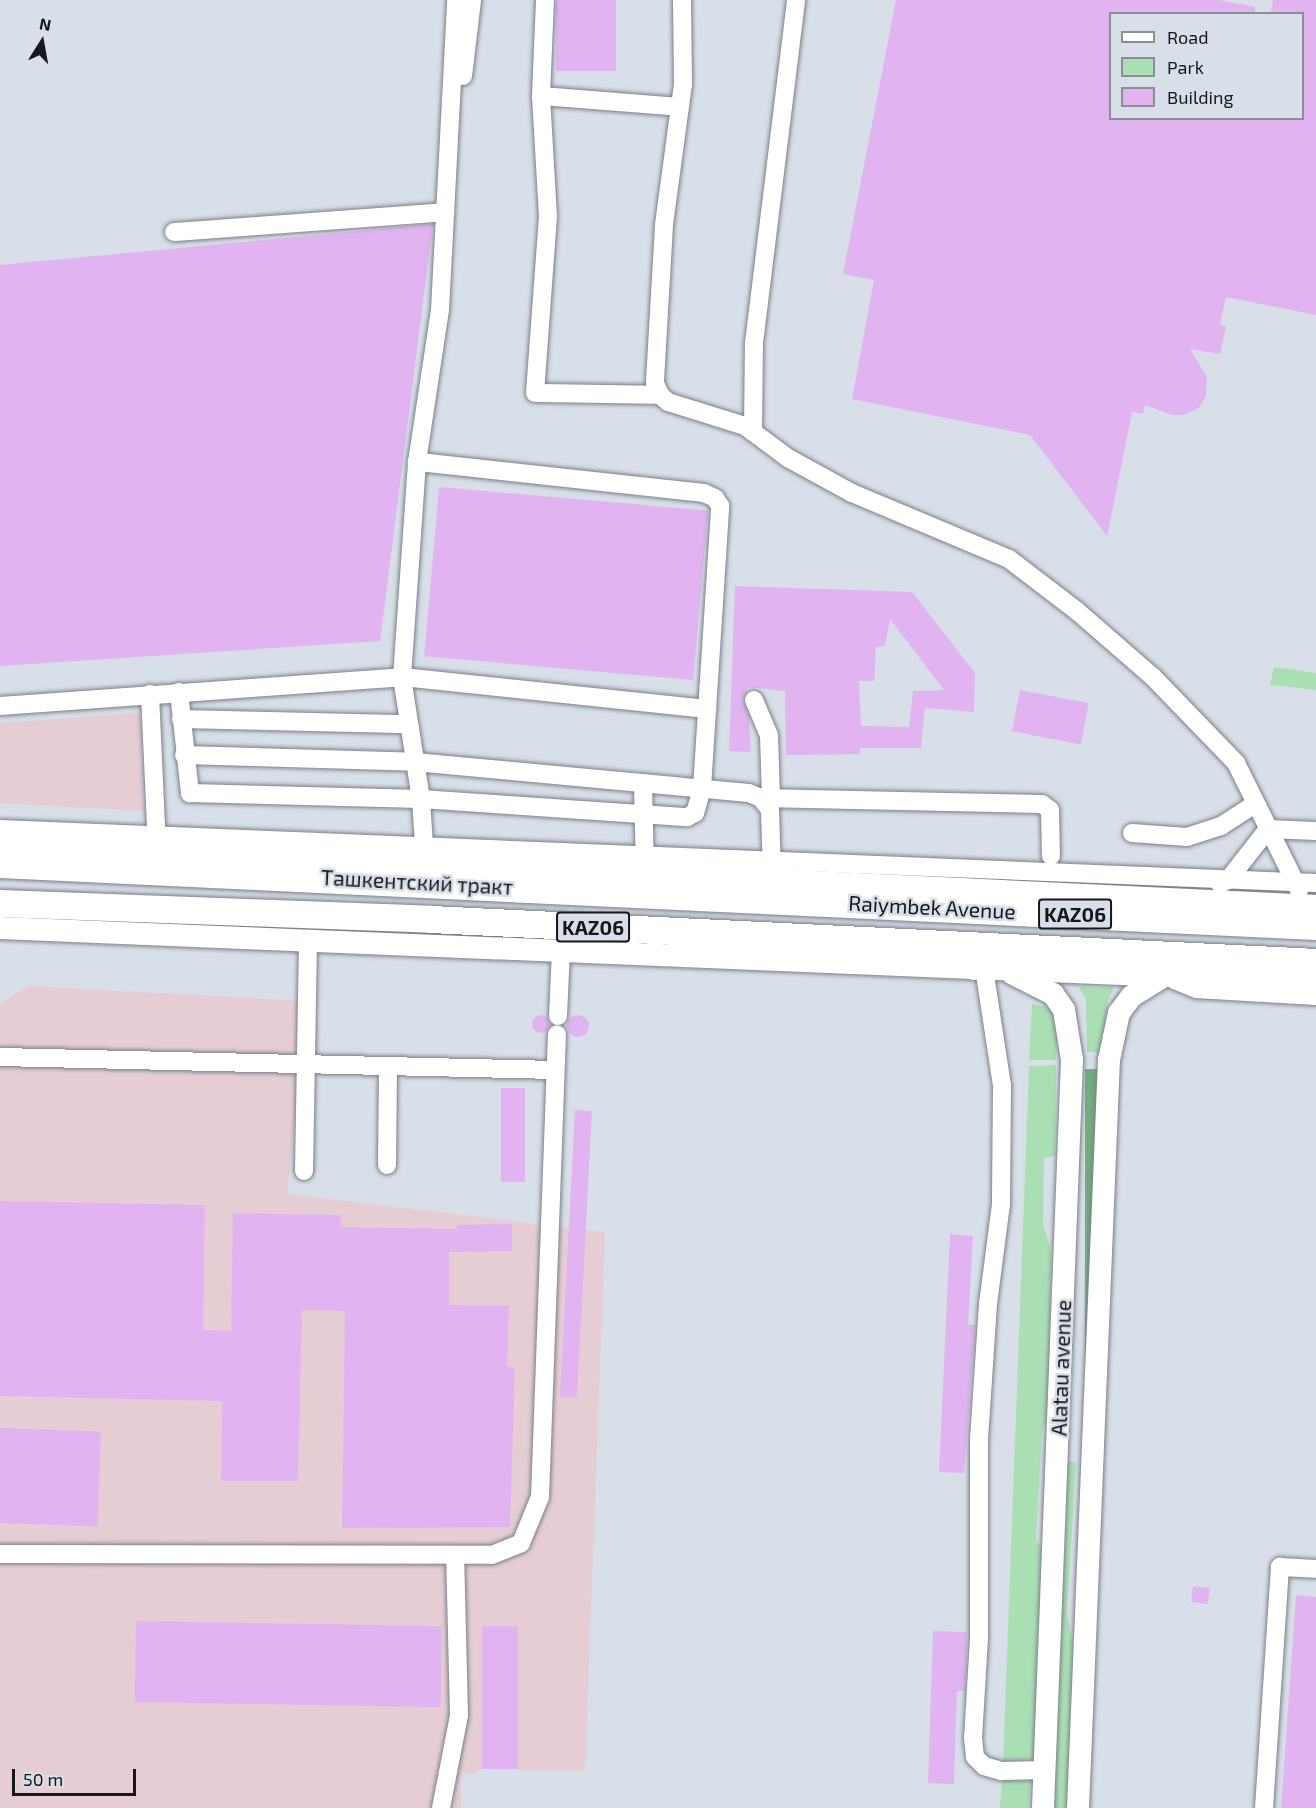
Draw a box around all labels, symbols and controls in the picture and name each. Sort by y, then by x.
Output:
north arrow [12,12,72,72]
legend [1109,12,1304,120]
text: N [38,13,53,34]
text: Road [1167,26,1208,48]
text: Park [1167,56,1204,78]
text: Building [1167,86,1234,108]
street label: Ташкентский тракт [320,864,514,900]
street label: Raiymbek Avenue [847,890,1017,924]
road number: KАZ06 [1038,897,1112,931]
road number: KАZ06 [556,910,630,944]
street label: Alatau avenue [1046,1299,1076,1437]
scale bar [15,1757,140,1795]
text: 50 m [23,1768,63,1790]

